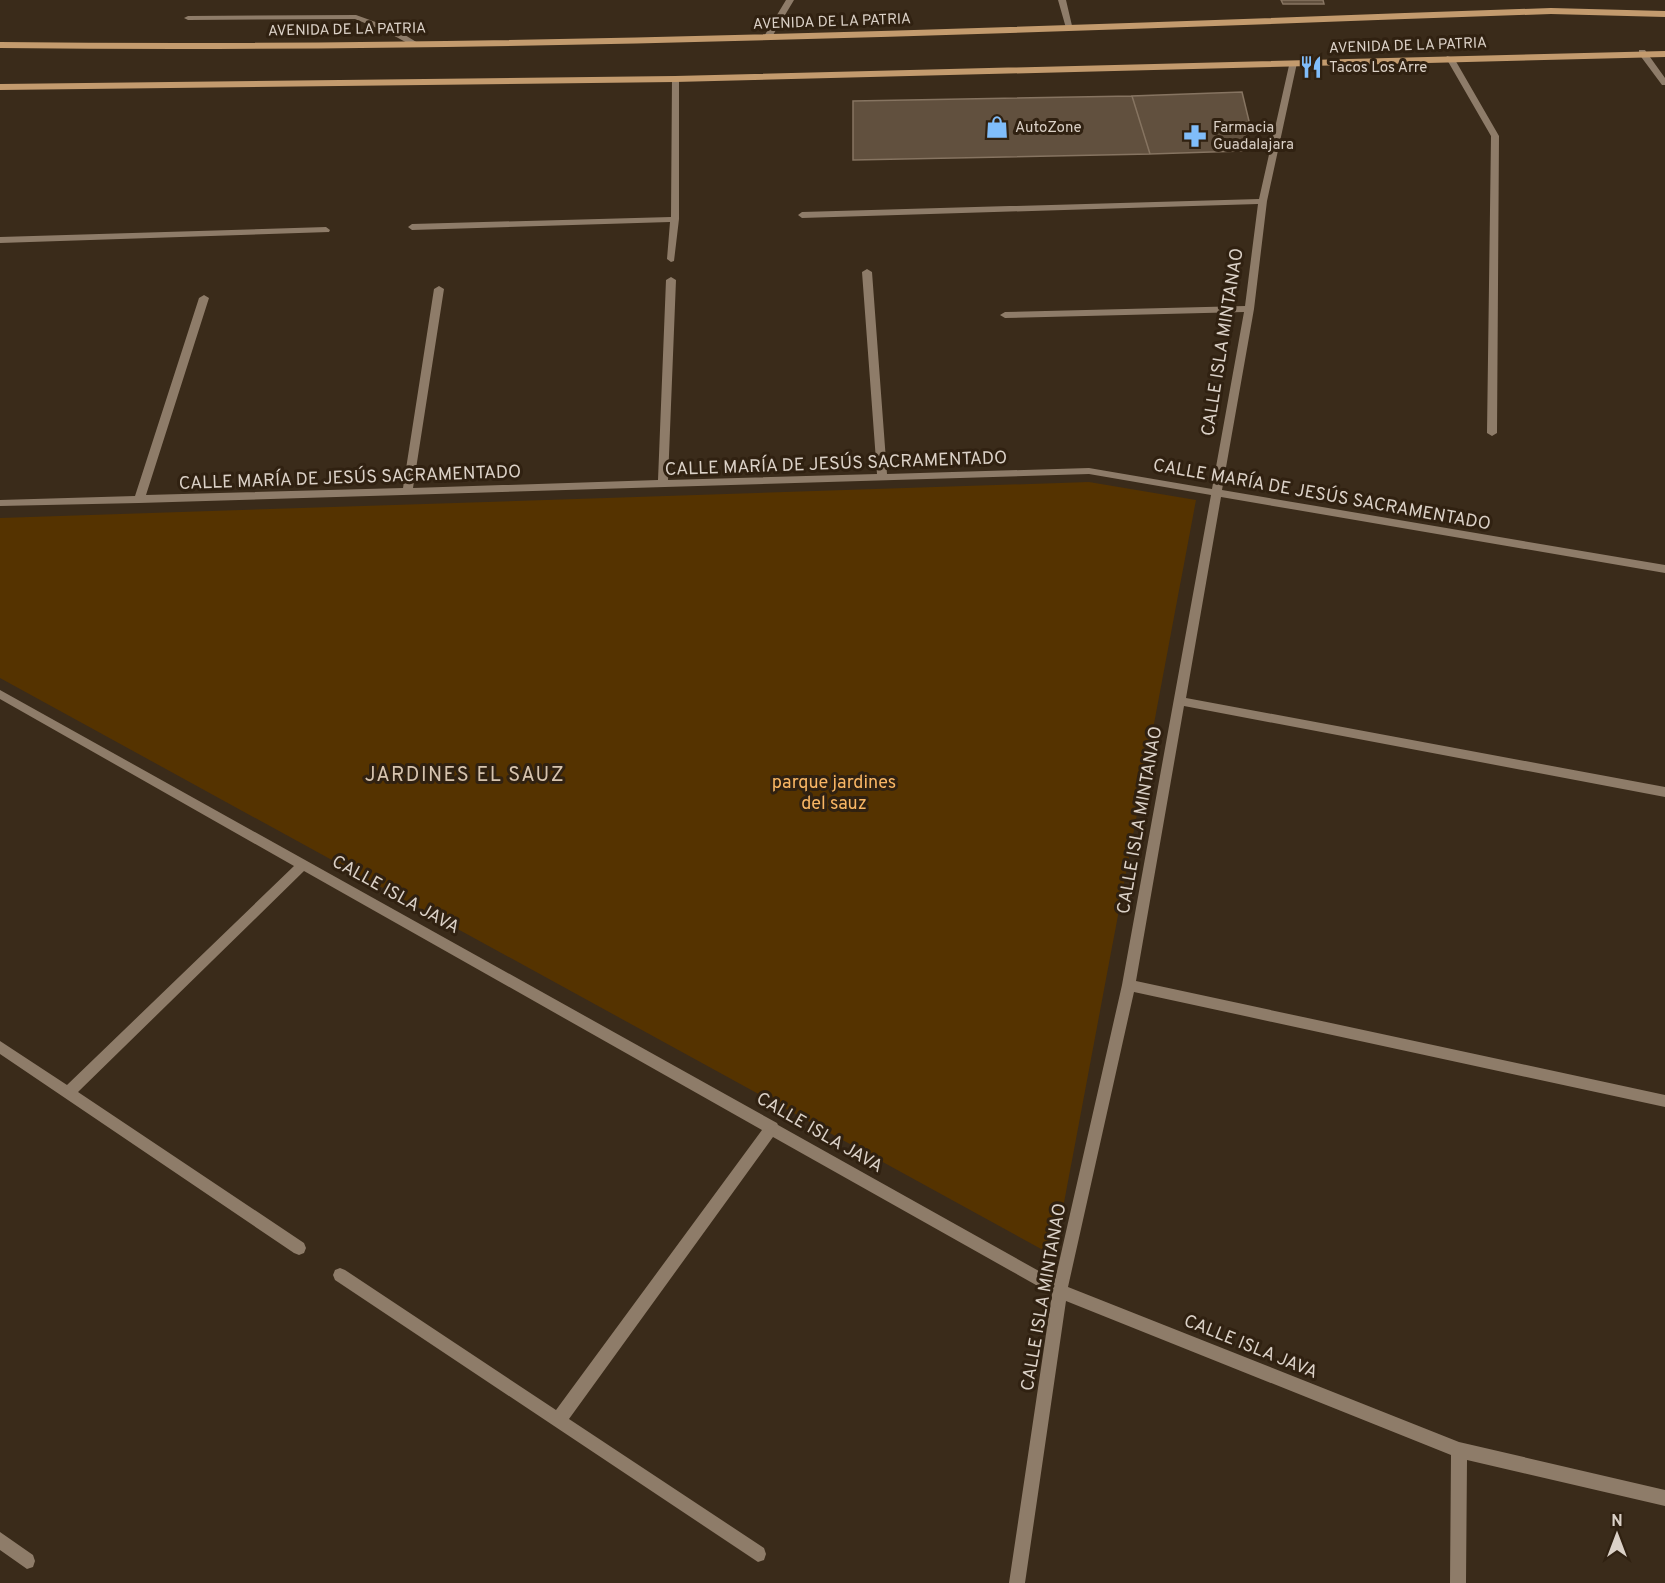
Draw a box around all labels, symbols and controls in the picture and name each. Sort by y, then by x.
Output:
street label: AVENIDA DE LA PATRIA [753,10,911,35]
street label: AVENIDA DE LA PATRIA [268,20,426,41]
street label: AVENIDA DE LA PATRIA [1329,34,1487,59]
restaurant icon: Tacos Los Arre [1298,54,1324,80]
place label: Tacos Los Arre [1329,59,1427,78]
shop icon: AutoZone [984,114,1010,140]
place label: AutoZone [1015,119,1082,138]
place label: Farmacia Guadalajara [1213,119,1294,155]
pharmacy icon: Farmacia Guadalajara [1182,123,1208,149]
street label: CALLE ISLA MINTANAO [1197,247,1250,438]
street label: CALLE MARÍA DE JESÚS SACRAMENTADO [664,445,1008,482]
street label: CALLE MARÍA DE JESÚS SACRAMENTADO [1151,452,1493,537]
street label: CALLE MARÍA DE JESÚS SACRAMENTADO [178,459,522,496]
street label: CALLE ISLA MINTANAO [1113,725,1168,916]
district label: JARDINES EL SAUZ [365,763,565,789]
park label: parque jardines del sauz [772,772,896,816]
street label: CALLE ISLA JAVA [327,851,463,940]
street label: CALLE ISLA JAVA [752,1088,887,1179]
street label: CALLE ISLA MINTANAO [1017,1202,1072,1393]
street label: CALLE ISLA JAVA [1180,1310,1321,1385]
north arrow [1587,1505,1647,1565]
text: N [1611,1512,1623,1532]

